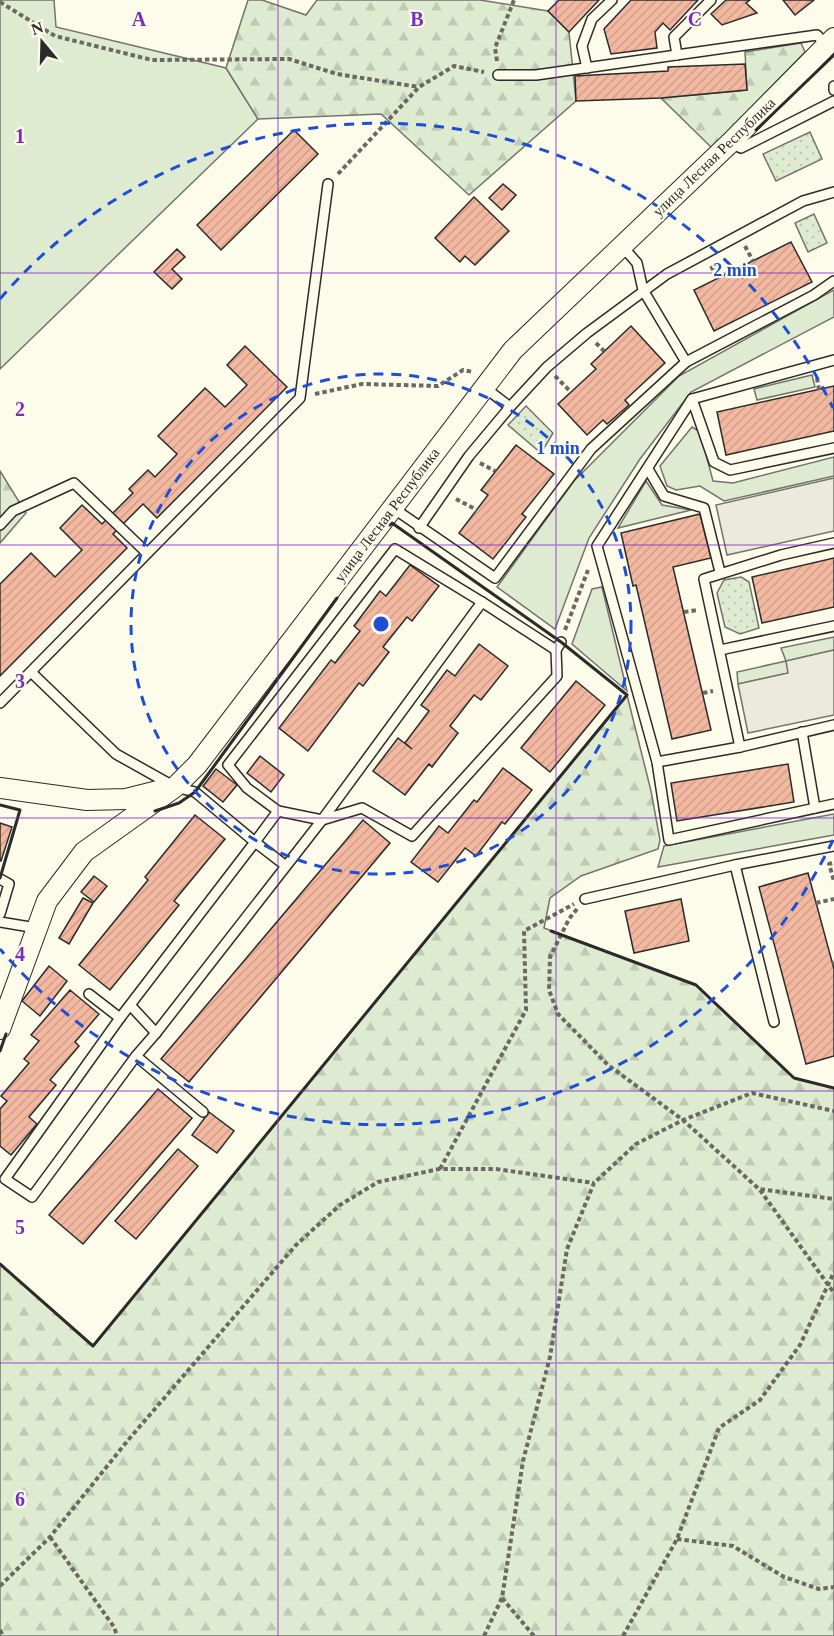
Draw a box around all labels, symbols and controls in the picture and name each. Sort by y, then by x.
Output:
text: A [132,8,147,30]
text: B [410,8,424,30]
text: C [688,8,702,30]
north arrow [12,12,72,72]
text: N [29,18,46,38]
street label: улица Лесная Республика [650,94,779,220]
text: 1 [15,125,25,147]
text: 2 min [713,260,757,280]
text: 2 [15,398,25,420]
text: 1 min [536,438,580,458]
street label: улица Лесная Республика [331,445,443,585]
centre of rings [371,614,391,634]
text: 3 [15,670,25,692]
text: 4 [15,943,25,965]
text: 5 [15,1216,25,1238]
text: 6 [15,1488,25,1510]

